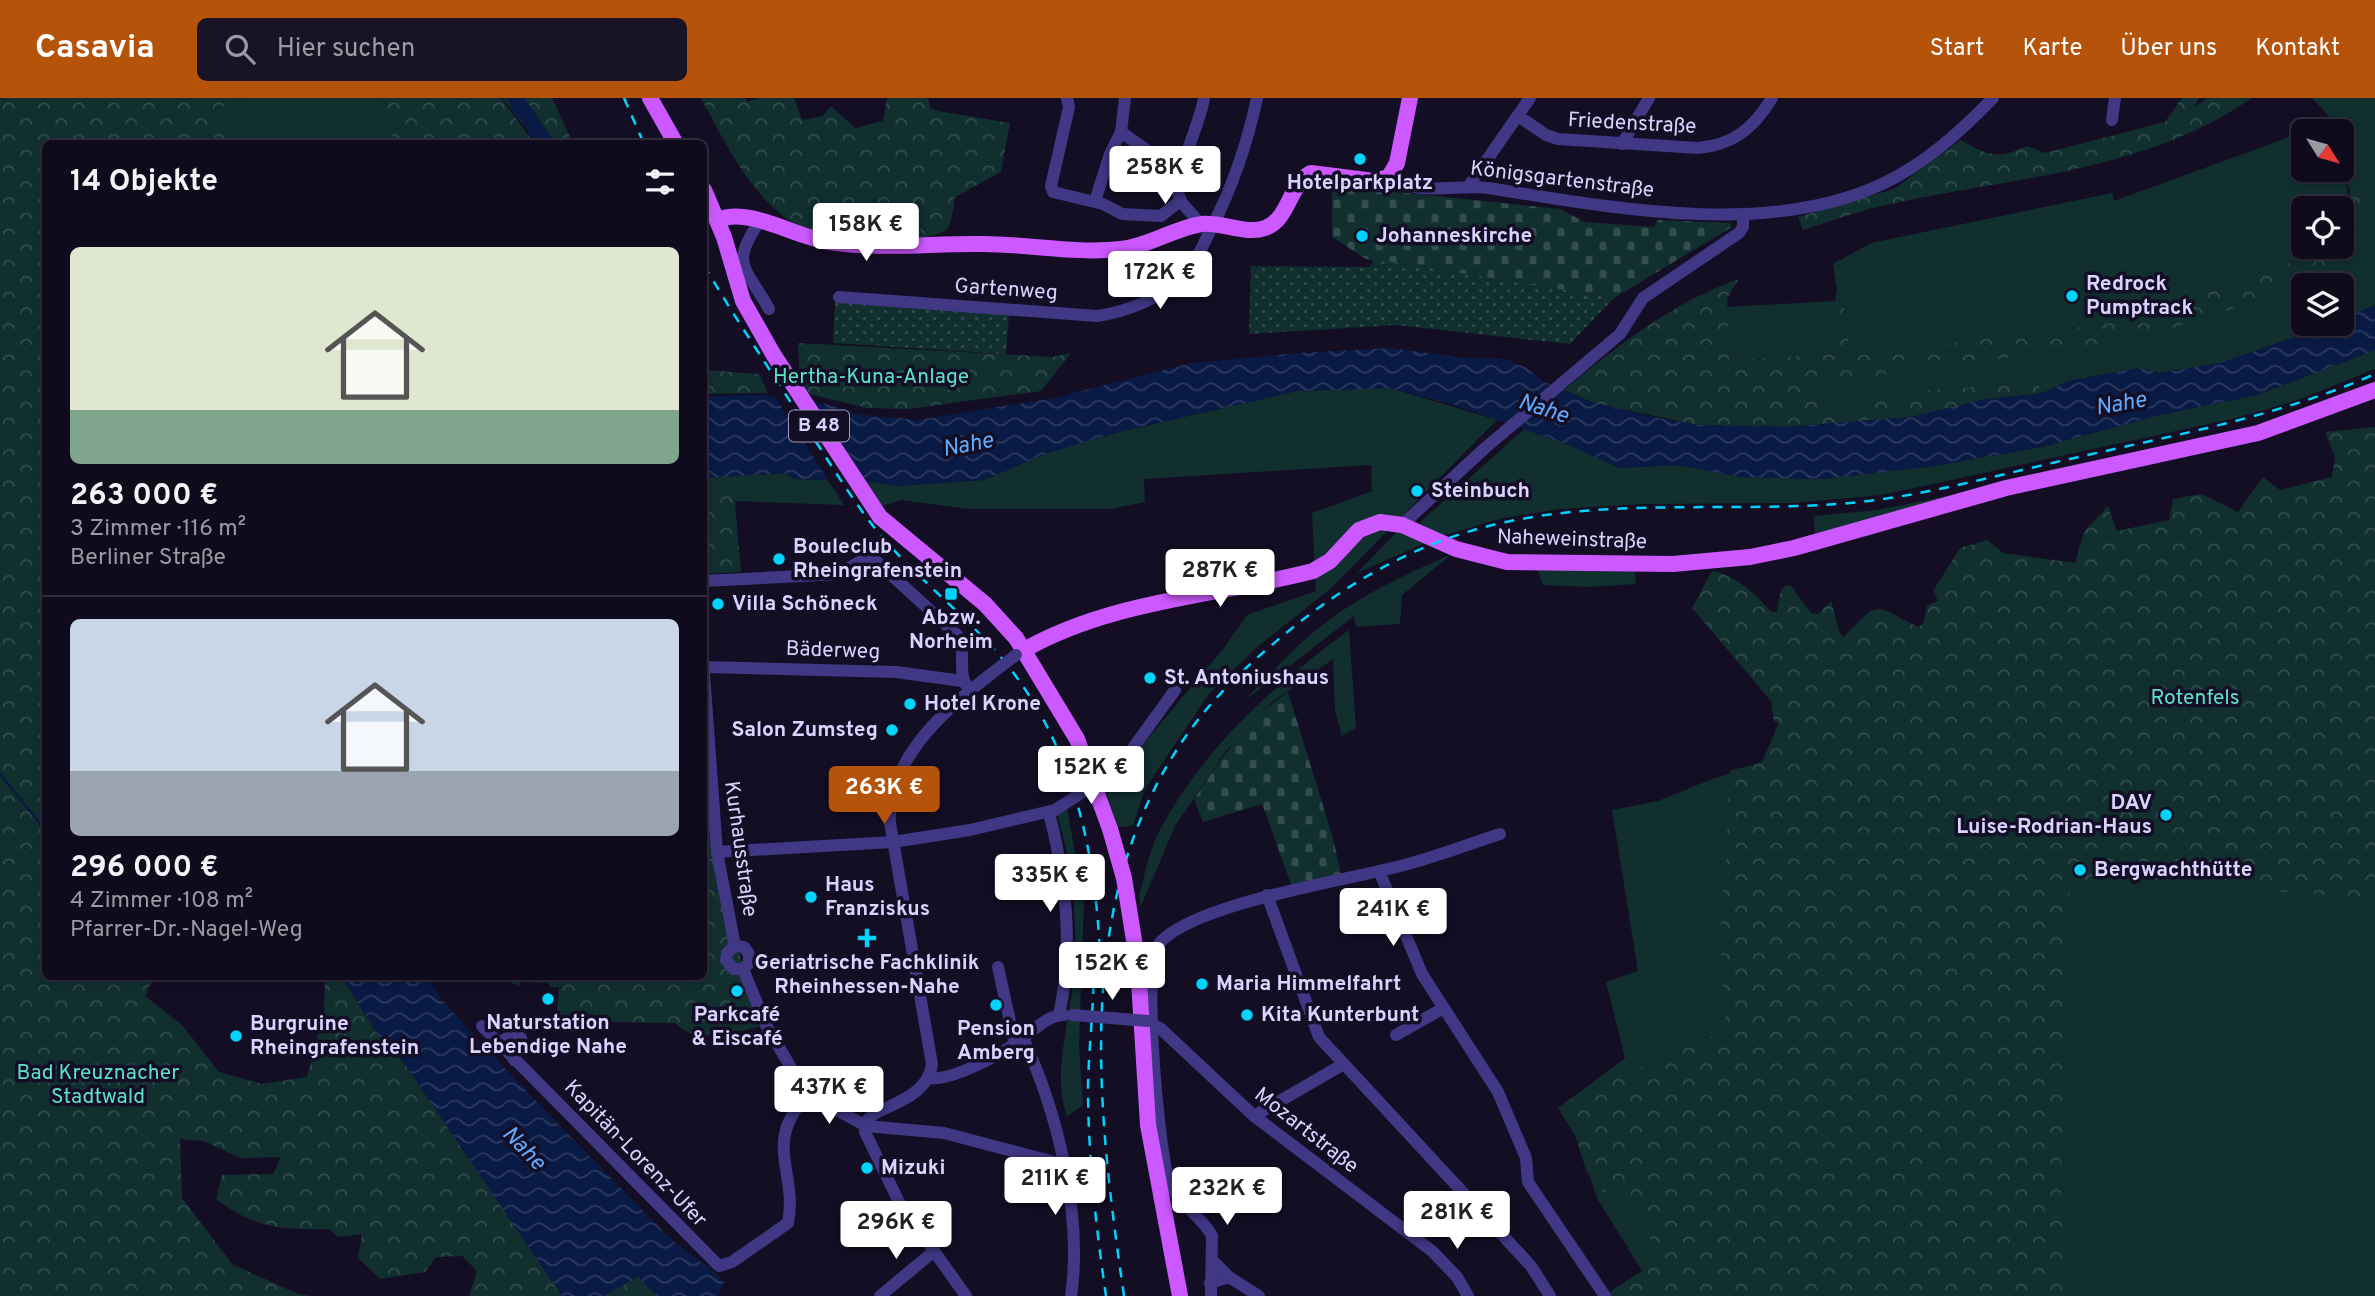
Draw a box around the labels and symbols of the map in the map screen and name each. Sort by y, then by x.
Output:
street label: Friedenstraße [1567,107,1697,141]
north arrow [2291,119,2354,182]
pin: 258K € [1108,146,1222,206]
marker: Hotelparkplatz [1352,151,1368,167]
street label: Königsgartenstraße [1468,155,1656,205]
place label: Hotelparkplatz [1287,170,1433,197]
pin: 158K € [809,204,923,263]
place label: Johanneskirche [1376,223,1532,250]
marker: Johanneskirche [1354,228,1370,244]
pin: 172K € [1103,252,1217,311]
place label: Redrock Pumptrack [2086,271,2193,322]
street label: Gartenweg [953,273,1059,307]
marker: Redrock Pumptrack [2064,288,2080,304]
park label: Hertha-Kuna-Anlage [773,364,969,391]
water label: Nahe [2093,386,2150,424]
water label: Nahe [1514,388,1573,432]
road number: B 48 [789,410,849,442]
water label: Nahe [940,427,997,465]
place label: Steinbuch [1431,478,1530,505]
marker: Steinbuch [1409,483,1425,499]
street label: Naheweinstraße [1496,524,1648,556]
place label: Bouleclub Rheingrafenstein [793,534,962,585]
pin: 287K € [1163,550,1277,609]
marker: Bouleclub Rheingrafenstein [771,551,787,567]
marker: Abzw. Norheim [943,586,959,602]
place label: Villa Schöneck [732,591,878,618]
marker: Villa Schöneck [710,596,726,612]
place label: Abzw. Norheim [909,605,993,656]
street label: Bäderweg [785,636,881,666]
place label: St. Antoniushaus [1164,665,1329,692]
marker: St. Antoniushaus [1142,670,1158,686]
park label: Rotenfels [2150,685,2240,712]
place label: Hotel Krone [924,691,1041,718]
marker: Hotel Krone [902,696,918,712]
place label: Salon Zumsteg [731,717,878,744]
marker: Salon Zumsteg [884,722,900,738]
pin: 152K € [1034,746,1148,806]
pin: 263K € [827,766,941,826]
street label: Kurhausstraße [717,779,763,919]
place label: DAV Luise-Rodrian-Haus [1956,790,2152,841]
marker: DAV Luise-Rodrian-Haus [2158,807,2174,823]
pin: 335K € [993,854,1107,914]
place label: Bergwachthütte [2094,857,2252,884]
marker: Bergwachthütte [2072,862,2088,878]
place label: Haus Franziskus [825,872,930,923]
pin: 241K € [1336,888,1450,948]
marker: Haus Franziskus [803,889,819,905]
marker: Geriatrische Fachklinik Rheinhessen-Nahe [857,928,877,948]
pin: 152K € [1055,942,1169,1002]
place label: Geriatrische Fachklinik Rheinhessen-Nahe [755,950,980,1001]
place label: Maria Himmelfahrt [1216,971,1401,998]
marker: Maria Himmelfahrt [1194,976,1210,992]
marker: Parkcafé & Eiscafé [729,983,745,999]
marker: Naturstation Lebendige Nahe [540,991,556,1007]
marker: Pension Amberg [988,997,1004,1013]
place label: Parkcafé & Eiscafé [691,1002,783,1053]
place label: Kita Kunterbunt [1261,1002,1419,1029]
marker: Kita Kunterbunt [1239,1007,1255,1023]
place label: Naturstation Lebendige Nahe [469,1010,627,1061]
place label: Burgruine Rheingrafenstein [250,1011,419,1062]
place label: Pension Amberg [957,1016,1035,1067]
marker: Burgruine Rheingrafenstein [228,1028,244,1044]
park label: Bad Kreuznacher Stadtwald [17,1060,179,1111]
pin: 437K € [772,1066,886,1126]
street label: Kapitän-Lorenz-Ufer [558,1075,712,1233]
street label: Mozartstraße [1248,1082,1364,1180]
water label: Nahe [495,1121,552,1178]
place label: Mizuki [881,1155,945,1182]
pin: 211K € [998,1158,1112,1217]
marker: Mizuki [859,1160,875,1176]
pin: 232K € [1170,1168,1284,1227]
pin: 281K € [1400,1192,1514,1251]
pin: 296K € [839,1202,953,1261]

